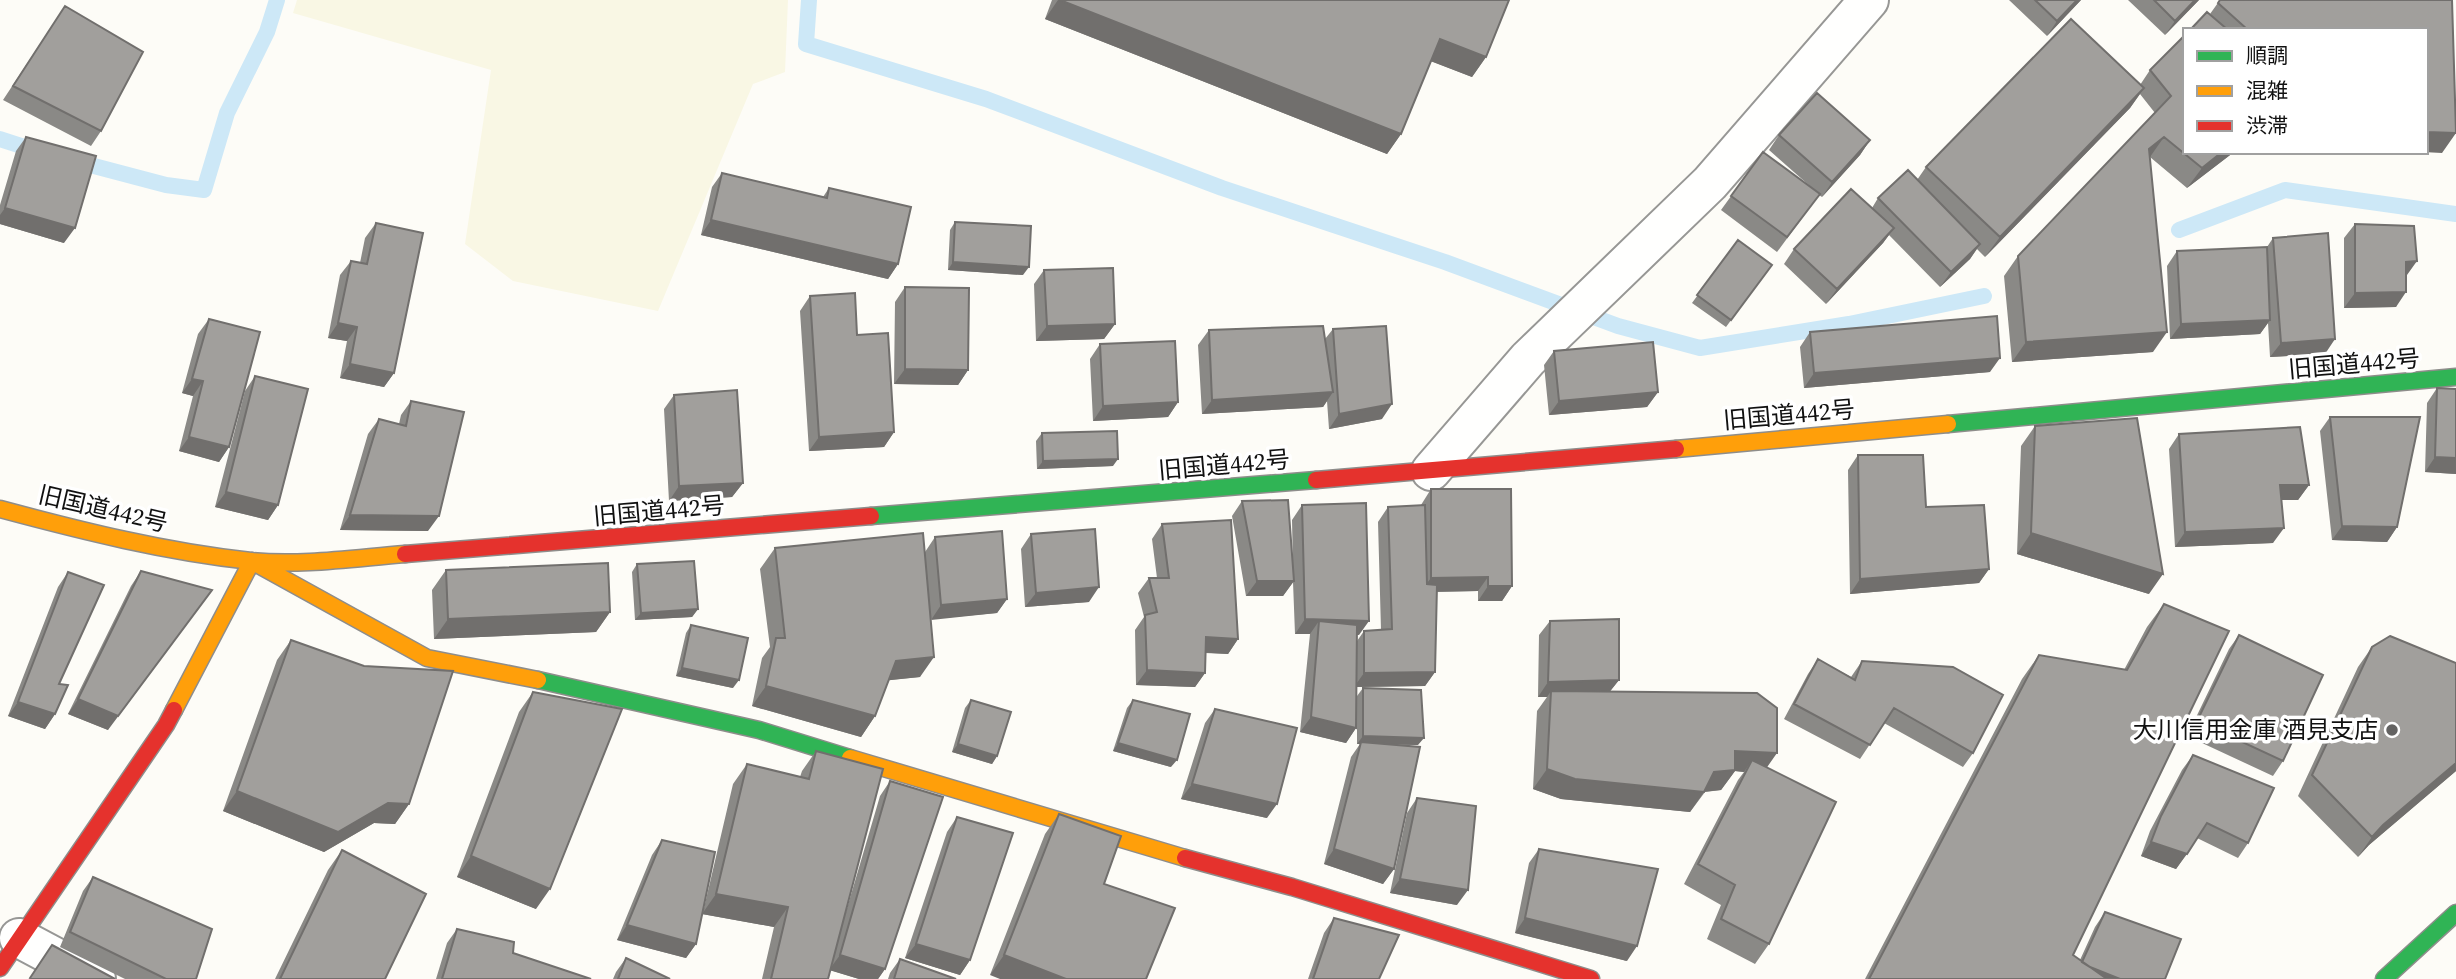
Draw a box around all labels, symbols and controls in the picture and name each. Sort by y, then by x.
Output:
legend [2183,28,2428,154]
text: 順調 [2246,41,2288,70]
text: 混雑 [2246,76,2288,105]
text: 渋滞 [2246,111,2288,140]
street label: 旧国道442号 [2287,341,2421,386]
street label: 旧国道442号 [1722,392,1856,437]
street label: 旧国道442号 [1157,442,1291,487]
street label: 旧国道442号 [35,478,171,539]
street label: 旧国道442号 [592,488,726,533]
place label: 大川信用金庫 酒見支店 [2132,713,2378,746]
marker: 大川信用金庫 酒見支店 [2384,722,2400,738]

